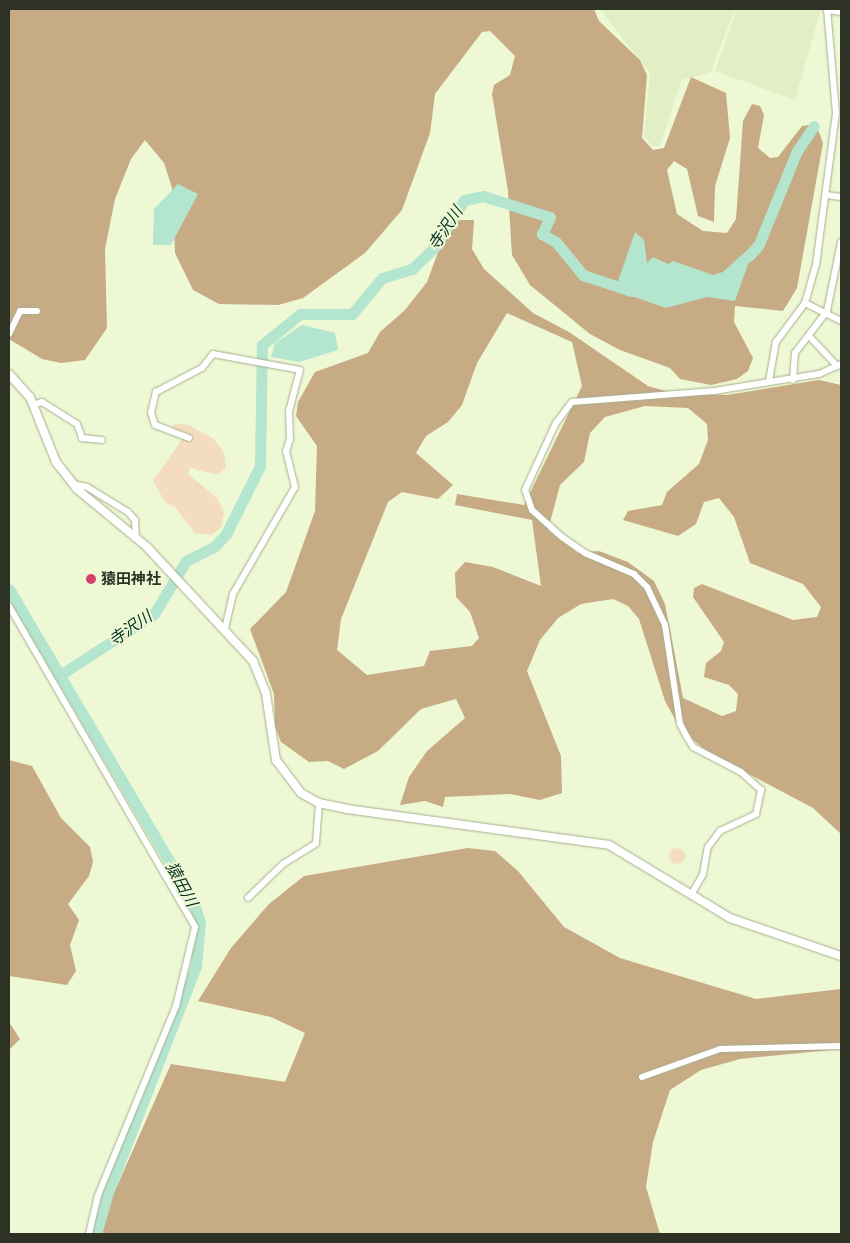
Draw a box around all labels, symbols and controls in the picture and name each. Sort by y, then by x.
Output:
water label: 寺沢川 [424,203,466,253]
place label: 猿田神社 [101,570,161,588]
marker: 猿田神社 [85,573,97,585]
water label: 寺沢川 [105,606,155,650]
water label: 猿田川 [162,858,202,910]

